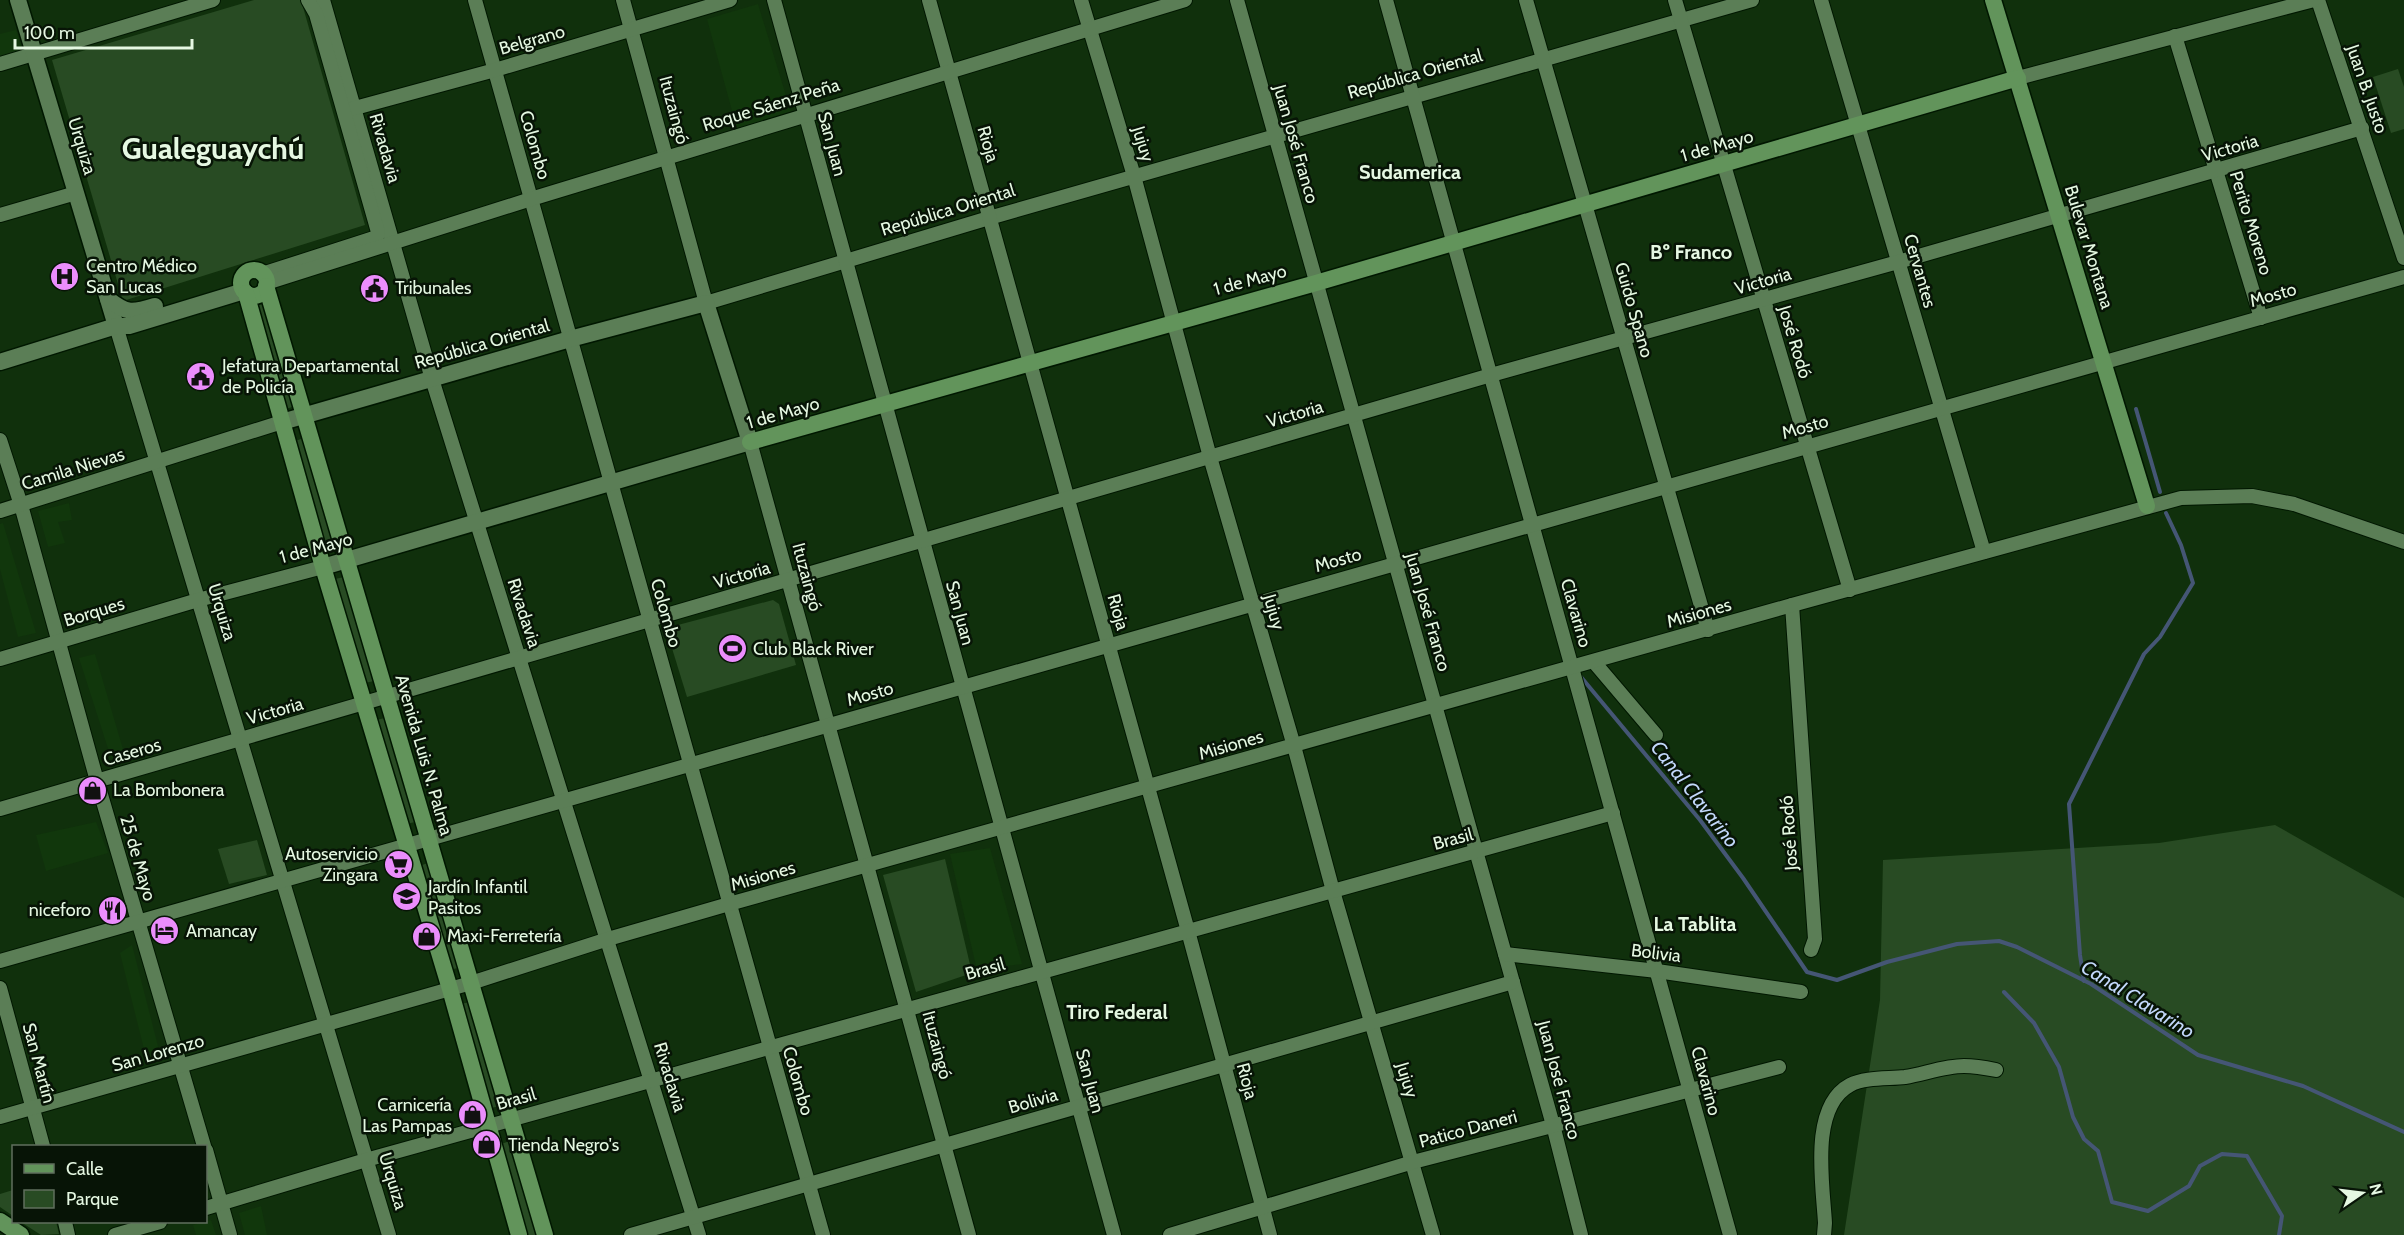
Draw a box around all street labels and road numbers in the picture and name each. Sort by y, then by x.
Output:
street label: Belgrano [497,20,567,60]
street label: Juan B. Justo [2341,41,2392,136]
street label: República Oriental [1345,44,1486,104]
street label: Ituzaingó [654,73,694,147]
street label: Roque Sáenz Peña [700,74,842,136]
street label: Juan José Franco [1268,81,1323,206]
street label: Colombo [515,108,555,182]
street label: San Juan [813,109,851,179]
street label: Rivadavia [365,111,406,186]
street label: Urquiza [63,115,101,178]
street label: Rioja [972,123,1004,165]
street label: Jujuy [1127,123,1159,165]
street label: 1 de Mayo [1678,125,1756,167]
street label: Victoria [2199,129,2261,167]
street label: Perito Moreno [2225,168,2277,278]
street label: República Oriental [878,179,1019,241]
street label: Bulevar Montana [2060,183,2118,312]
street label: Cervantes [1899,232,1941,310]
street label: 1 de Mayo [1211,260,1289,300]
street label: Guido Spano [1610,260,1658,360]
street label: Victoria [1732,262,1794,300]
street label: Mosto [2247,278,2299,312]
street label: José Rodó [1773,302,1817,381]
street label: República Oriental [412,314,553,374]
street label: 1 de Mayo [744,392,822,434]
street label: Victoria [1264,395,1326,433]
street label: Mosto [1779,410,1831,444]
street label: Camila Nievas [19,443,127,495]
street label: 1 de Mayo [277,528,355,568]
street label: Ituzaingó [787,540,827,614]
street label: Mosto [1312,543,1364,577]
street label: Juan José Franco [1400,549,1455,674]
street label: Victoria [711,556,773,594]
street label: Rivadavia [502,576,546,651]
street label: Colombo [646,576,686,650]
street label: Clavarino [1556,576,1596,650]
street label: San Juan [941,578,979,648]
street label: Urquiza [203,581,241,644]
street label: Rioja [1102,591,1134,633]
street label: Jujuy [1258,591,1290,632]
street label: Borques [61,592,127,632]
street label: Misiones [1664,593,1734,633]
street label: Avenida Luis N. Palma [390,672,458,838]
street label: Mosto [844,677,896,711]
street label: Victoria [244,692,306,730]
street label: Misiones [1196,725,1266,765]
street label: Caseros [101,733,163,771]
street label: José Rodó [1775,795,1803,872]
street label: 25 de Mayo [115,813,161,903]
street label: Brasil [1431,823,1476,855]
street label: Misiones [728,856,798,896]
street label: Bolivia [1630,939,1683,967]
street label: Brasil [963,953,1008,985]
street label: Ituzaingó [917,1008,957,1082]
street label: Juan José Franco [1532,1017,1585,1142]
street label: San Martín [18,1021,60,1105]
street label: San Lorenzo [109,1029,207,1077]
street label: Rivadavia [649,1040,691,1115]
street label: Colombo [778,1044,818,1118]
street label: Clavarino [1686,1044,1726,1118]
street label: San Juan [1071,1046,1109,1116]
street label: Jujuy [1391,1059,1423,1101]
street label: Rioja [1232,1060,1262,1102]
street label: Brasil [494,1083,539,1115]
street label: Bolivia [1006,1083,1060,1118]
street label: Patico Daneri [1416,1105,1520,1153]
street label: Urquiza [374,1150,412,1213]

